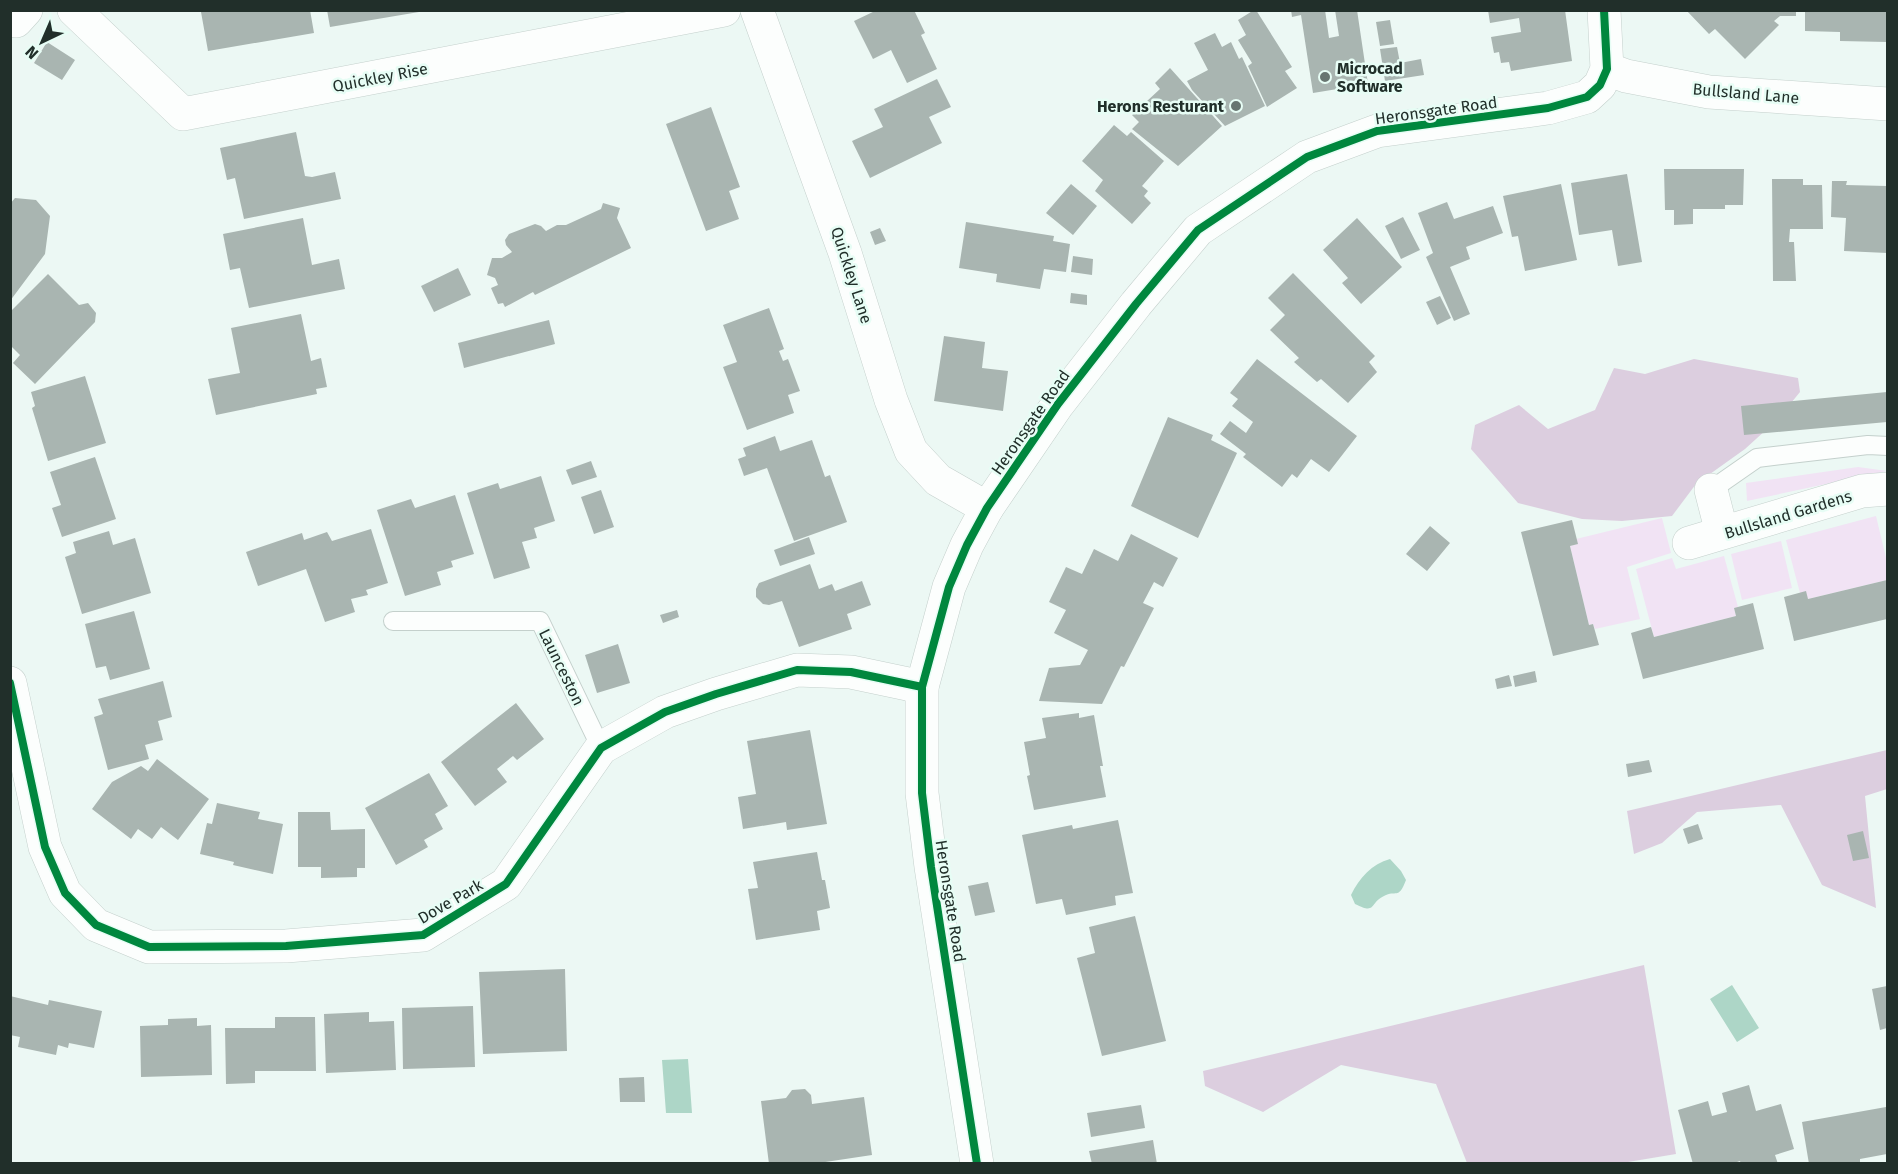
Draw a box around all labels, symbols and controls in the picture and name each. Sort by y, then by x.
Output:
north arrow [12,12,72,72]
text: N [22,42,42,63]
street label: Quickley Rise [331,59,429,96]
place label: Microcad Software [1337,59,1403,96]
marker: Microcad Software [1318,70,1332,84]
street label: Bullsland Lane [1692,79,1800,108]
street label: Heronsgate Road [1374,92,1499,129]
place label: Herons Resturant [1097,97,1225,116]
marker: Herons Resturant [1229,99,1243,113]
street label: Quickley Lane [827,224,876,326]
street label: Heronsgate Road [987,366,1074,478]
street label: Bullsland Gardens [1722,486,1854,543]
street label: Launceston [535,626,588,709]
street label: Heronsgate Road [931,839,970,964]
street label: Dove Park [414,875,487,928]

